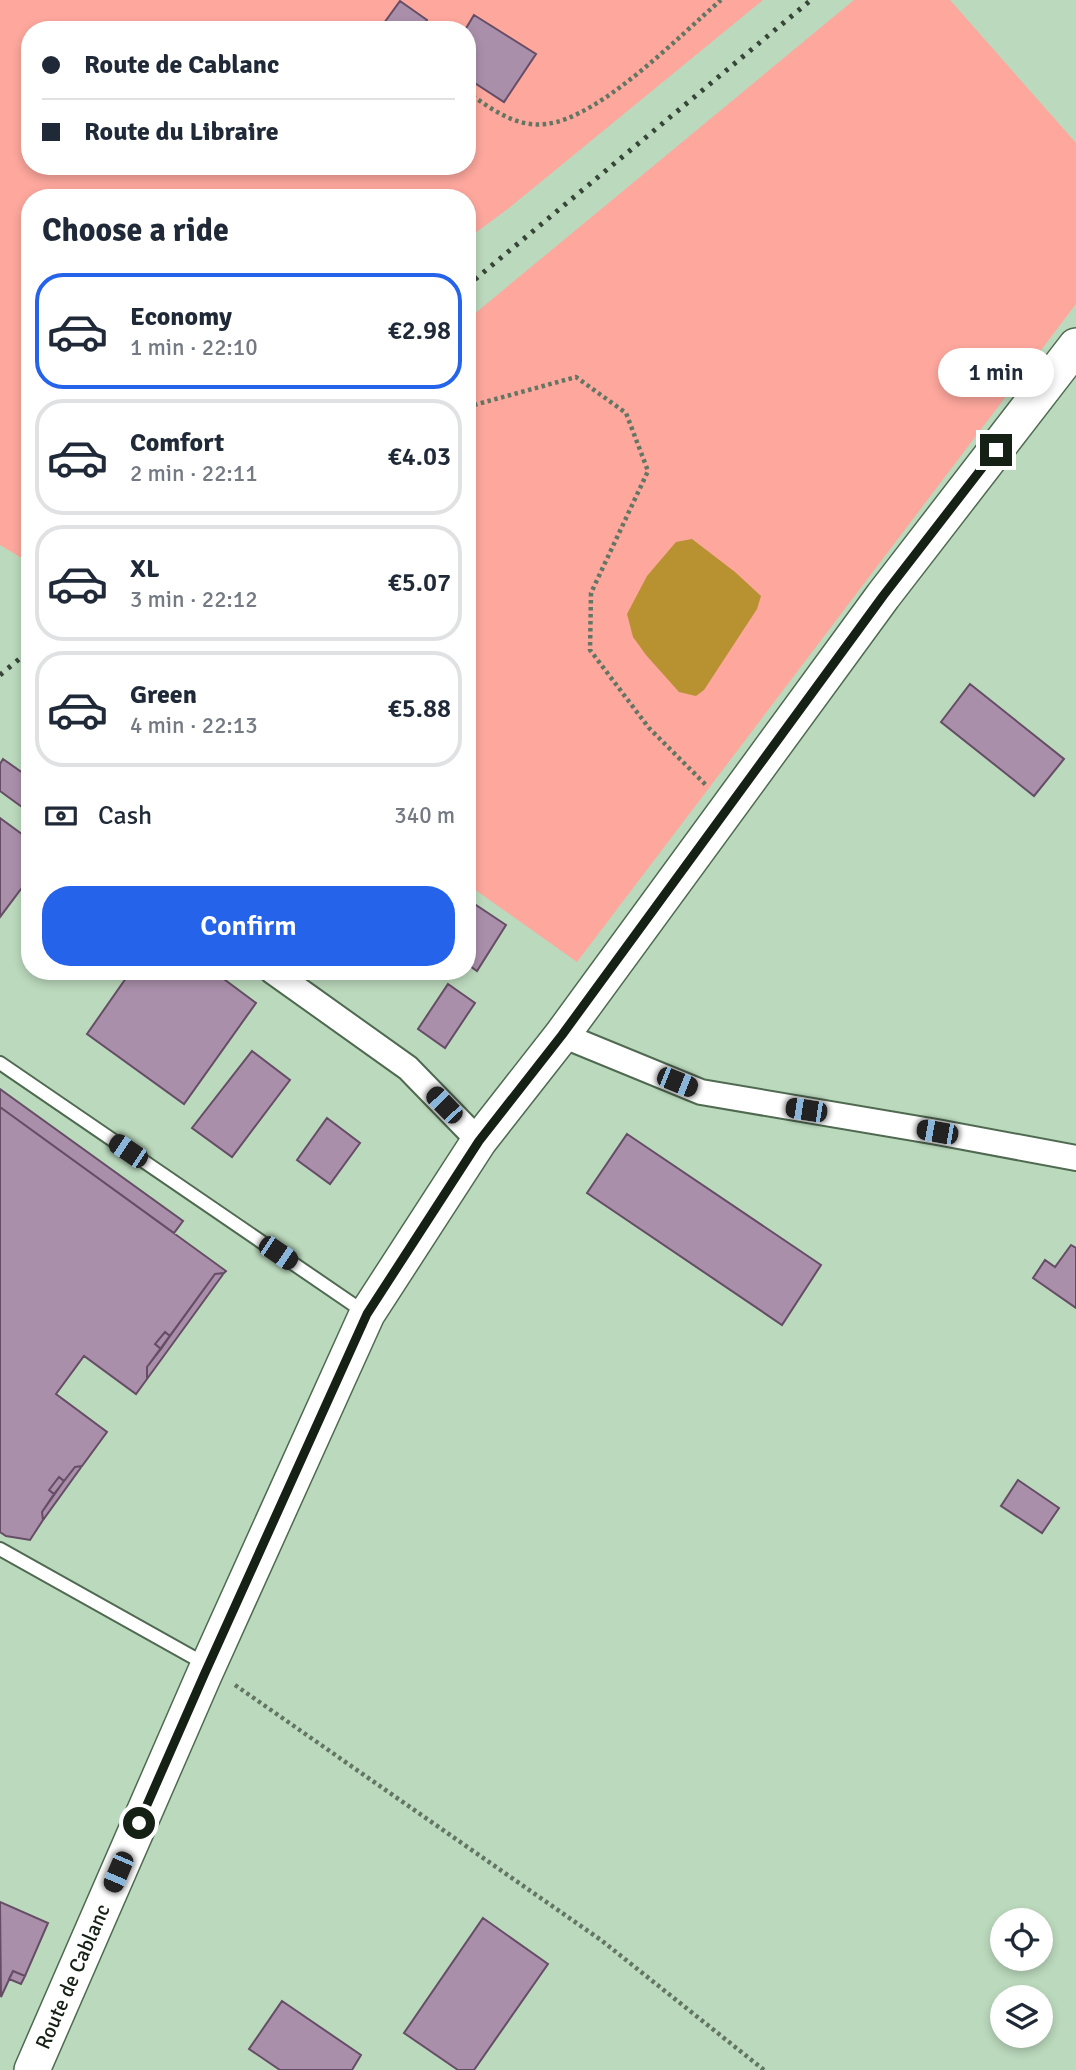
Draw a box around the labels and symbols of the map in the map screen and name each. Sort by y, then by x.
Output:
callout: 1 min [938,349,1054,398]
route end [980,434,1012,466]
car [654,1064,701,1100]
car [422,1083,467,1127]
car [784,1096,829,1124]
car [915,1118,960,1146]
car [105,1131,152,1171]
car [255,1233,302,1273]
route start [123,1807,155,1839]
car [101,1849,136,1895]
street label: Route de Cablanc [30,1900,116,2053]

